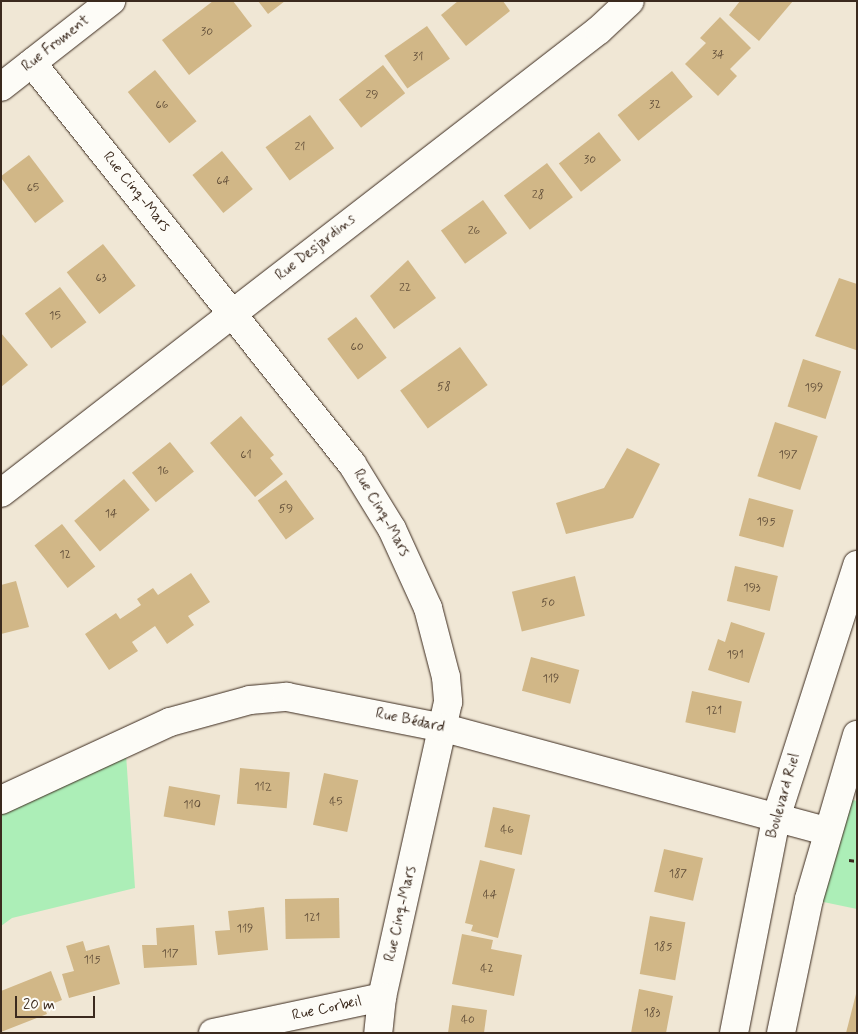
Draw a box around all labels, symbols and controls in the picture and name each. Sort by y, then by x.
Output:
street label: Rue Froment [19,12,93,76]
house number: 30 [201,26,213,40]
house number: 34 [712,49,724,63]
house number: 31 [413,51,423,65]
house number: 29 [365,89,379,103]
house number: 66 [156,99,168,113]
house number: 32 [649,99,661,113]
house number: 21 [294,141,306,155]
street label: Rue Cinq-Mars [98,148,174,236]
house number: 30 [584,154,596,168]
house number: 64 [216,175,230,189]
house number: 65 [27,182,39,196]
house number: 28 [532,189,544,203]
street label: Rue Desjardins [272,211,360,285]
house number: 26 [468,225,480,239]
house number: 63 [95,272,107,286]
house number: 22 [399,282,411,296]
house number: 15 [49,310,61,324]
house number: 60 [350,341,364,355]
house number: 58 [437,381,451,395]
house number: 199 [805,382,823,396]
house number: 61 [240,449,252,463]
house number: 197 [778,449,798,463]
house number: 16 [157,465,169,479]
street label: Rue Cinq-Mars [349,466,413,560]
house number: 59 [279,503,293,517]
house number: 14 [105,508,117,522]
house number: 195 [756,516,776,530]
house number: 12 [59,549,71,563]
house number: 193 [743,582,761,596]
house number: 50 [541,597,555,611]
house number: 191 [726,649,744,663]
house number: 119 [543,673,559,687]
street label: Rue Bédard [374,705,446,737]
house number: 121 [706,705,722,719]
street label: Boulevard Riel [763,752,805,840]
house number: 112 [254,781,272,795]
house number: 45 [329,796,343,810]
house number: 110 [183,799,201,813]
house number: 46 [500,824,514,838]
street label: Rue Cinq-Mars [381,864,421,964]
house number: 187 [669,868,687,882]
house number: 44 [483,889,497,903]
house number: 121 [304,912,320,926]
house number: 119 [237,923,253,937]
house number: 185 [654,941,672,955]
house number: 117 [161,948,179,962]
house number: 115 [83,954,101,968]
house number: 42 [480,963,494,977]
scale bar [18,986,98,1018]
street label: Rue Corbeil [290,993,364,1025]
text: 20 m [23,995,55,1015]
house number: 183 [644,1007,660,1021]
house number: 40 [461,1014,475,1028]

